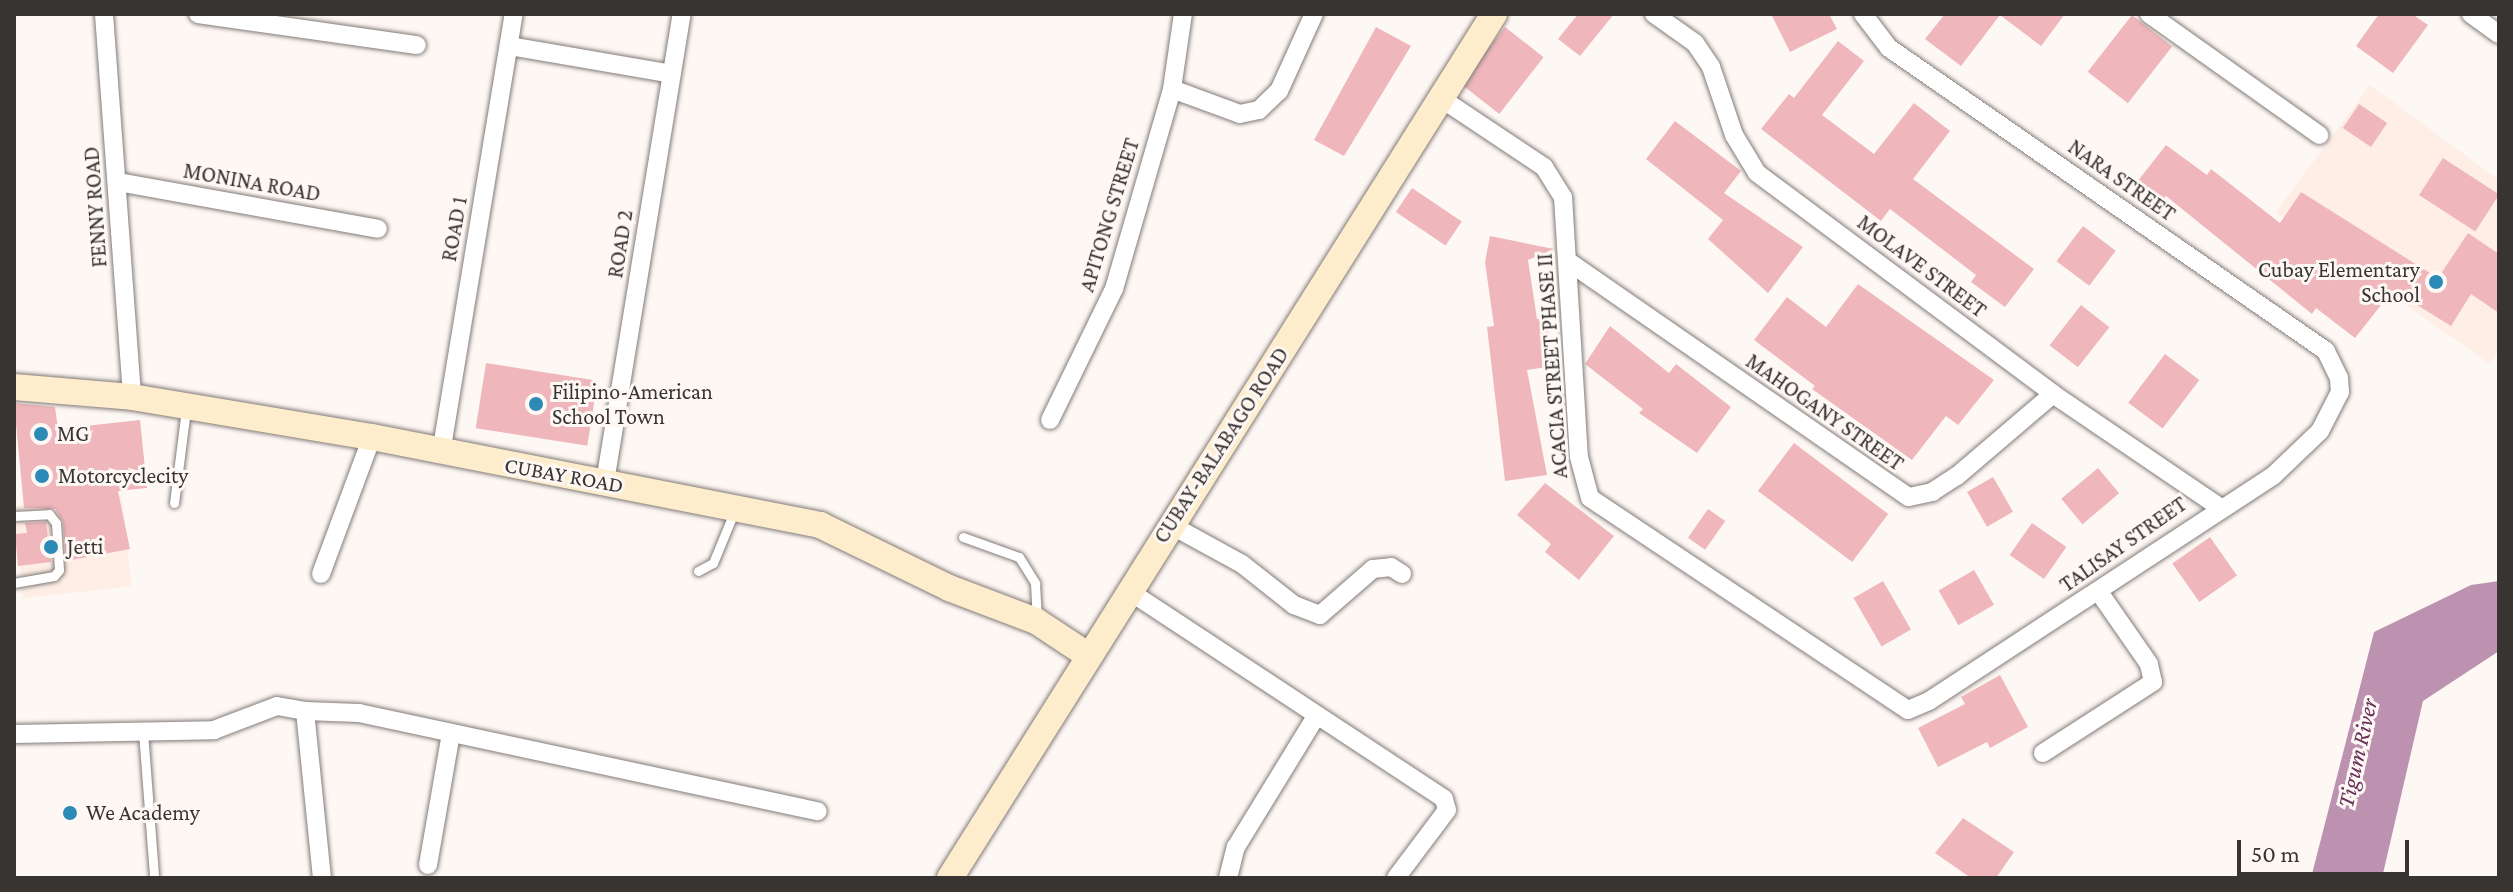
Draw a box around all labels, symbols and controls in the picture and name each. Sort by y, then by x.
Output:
street label: NARA STREET [2063,133,2181,227]
street label: APITONG STREET [1073,135,1145,295]
street label: FENNY ROAD [78,146,112,268]
street label: MONINA ROAD [181,157,323,207]
street label: ROAD 1 [435,195,473,263]
street label: ROAD 2 [602,208,638,280]
street label: MOLAVE STREET [1852,209,1992,323]
street label: ACACIA STREET PHASE II [1531,253,1573,479]
place label: Cubay Elementary School [2258,256,2420,308]
marker: Cubay Elementary School [2427,273,2445,291]
street label: CUBAY-BALABAGO ROAD [1148,342,1294,548]
street label: MAHOGANY STREET [1741,348,1909,476]
place label: Filipino-American School Town [552,378,713,430]
marker: Filipino-American School Town [527,395,545,413]
place label: MG [57,421,89,447]
marker: MG [32,425,50,443]
street label: CUBAY ROAD [502,452,626,498]
place label: Motorcyclecity [58,463,188,489]
marker: Motorcyclecity [33,467,51,485]
street label: TALISAY STREET [2054,490,2192,598]
place label: Jetti [67,534,104,560]
marker: Jetti [42,538,60,556]
water label: Tigum River [2330,696,2384,810]
place label: We Academy [86,800,200,826]
marker: We Academy [61,804,79,822]
scale bar [2241,824,2413,874]
text: 50 m [2251,840,2300,867]

